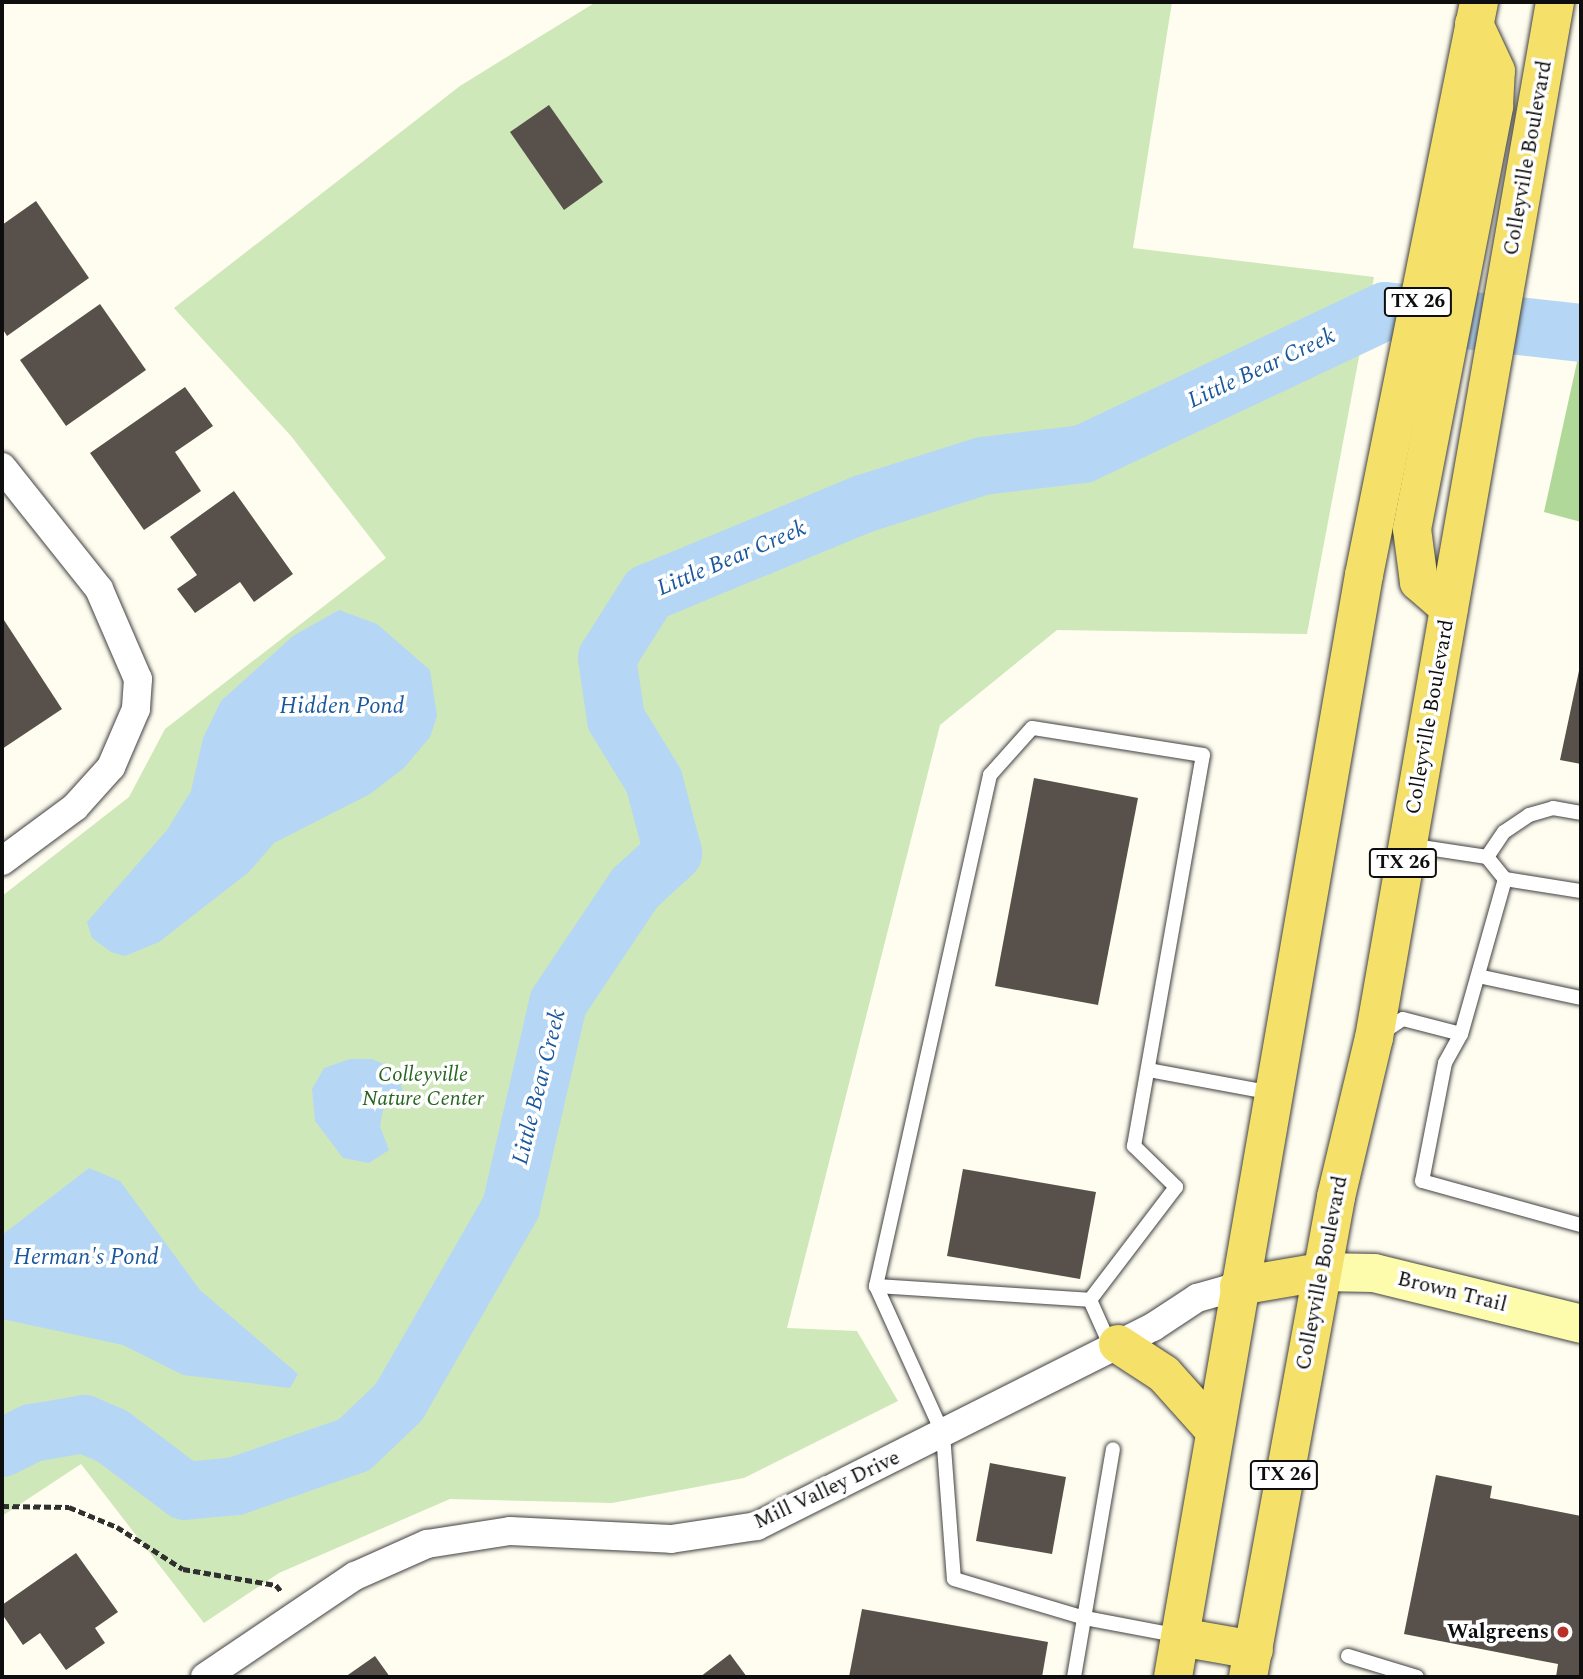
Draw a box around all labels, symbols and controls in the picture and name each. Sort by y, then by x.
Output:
street label: Colleyville Boulevard [1498,59,1558,257]
road number: TX 26 [1383,286,1453,318]
water label: Little Bear Creek [1184,323,1340,415]
water label: Little Bear Creek [653,515,811,603]
street label: Colleyville Boulevard [1400,618,1460,816]
water label: Hidden Pond [280,693,404,721]
road number: TX 26 [1368,848,1438,878]
water label: Little Bear Creek [507,1006,573,1168]
park label: Colleyville Nature Center [362,1062,484,1112]
street label: Colleyville Boulevard [1291,1174,1353,1372]
water label: Herman's Pond [13,1244,159,1272]
street label: Brown Trail [1395,1266,1509,1318]
street label: Mill Valley Drive [750,1445,904,1535]
road number: TX 26 [1249,1460,1319,1490]
place label: Walgreens [1447,1619,1549,1645]
marker: Walgreens [1555,1624,1571,1640]

